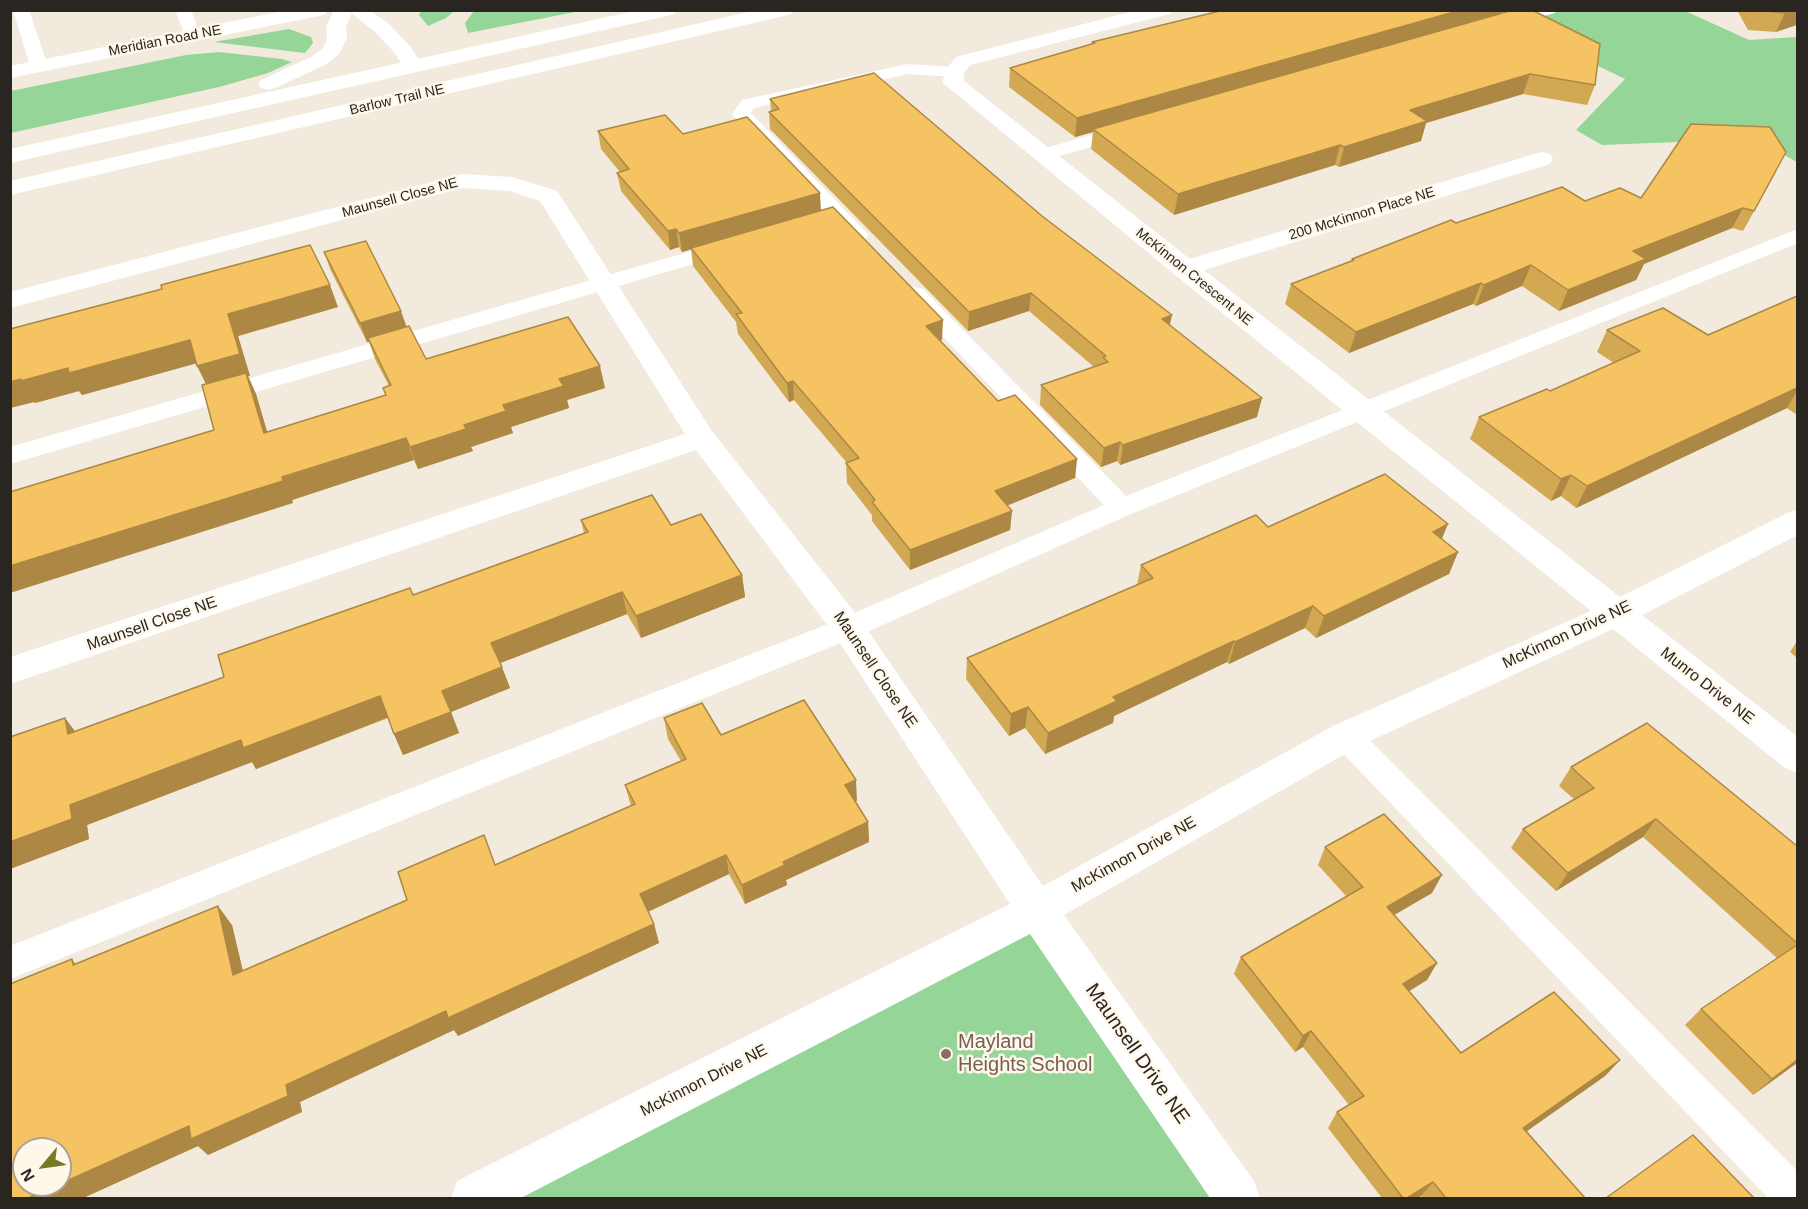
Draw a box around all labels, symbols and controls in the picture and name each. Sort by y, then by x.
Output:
street label: Meridian Road NE [107,22,223,60]
street label: Barlow Trail NE [348,81,446,119]
street label: Maunsell Close NE [340,174,460,222]
street label: 200 McKinnon Place NE [1287,184,1437,244]
street label: McKinnon Crescent NE [1132,225,1256,329]
street label: Maunsell Close NE [85,593,219,655]
street label: McKinnon Drive NE [1500,597,1634,673]
street label: Maunsell Close NE [829,608,921,732]
street label: Munro Drive NE [1656,643,1758,729]
street label: McKinnon Drive NE [1068,813,1200,897]
street label: Maunsell Drive NE [1080,979,1194,1129]
place label: Mayland Heights School [958,1030,1093,1077]
street label: McKinnon Drive NE [637,1041,771,1121]
marker: Mayland Heights School [939,1047,953,1061]
north arrow [12,1137,72,1197]
text: N [17,1166,38,1184]

